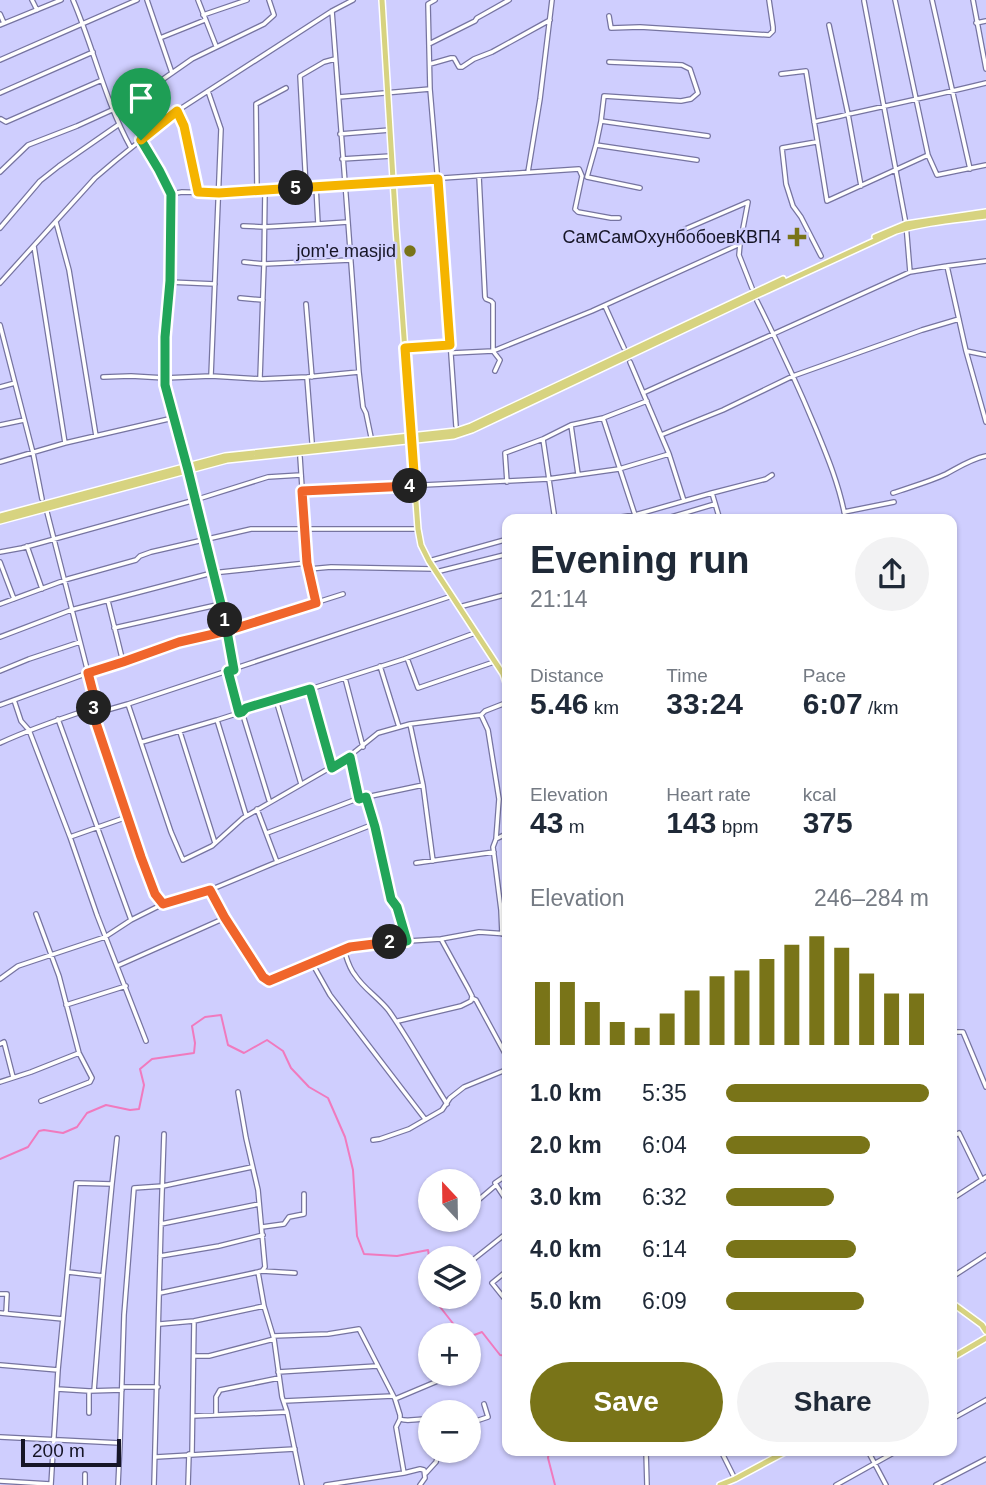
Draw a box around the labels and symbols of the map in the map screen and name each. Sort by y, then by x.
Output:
pin [111,68,171,140]
pin: 5 [278,170,314,206]
place label: СамСамОхунбобоевКВП4 [562,227,781,247]
marker: СамСамОхунбобоевКВП4 [787,227,807,247]
place label: jom'e masjid [296,241,396,261]
marker: jom'e masjid [402,243,418,259]
pin: 4 [392,468,428,504]
pin: 1 [208,602,243,638]
pin: 3 [76,690,112,726]
pin: 2 [372,925,408,960]
north arrow [418,1169,481,1232]
scale bar [21,1436,121,1468]

